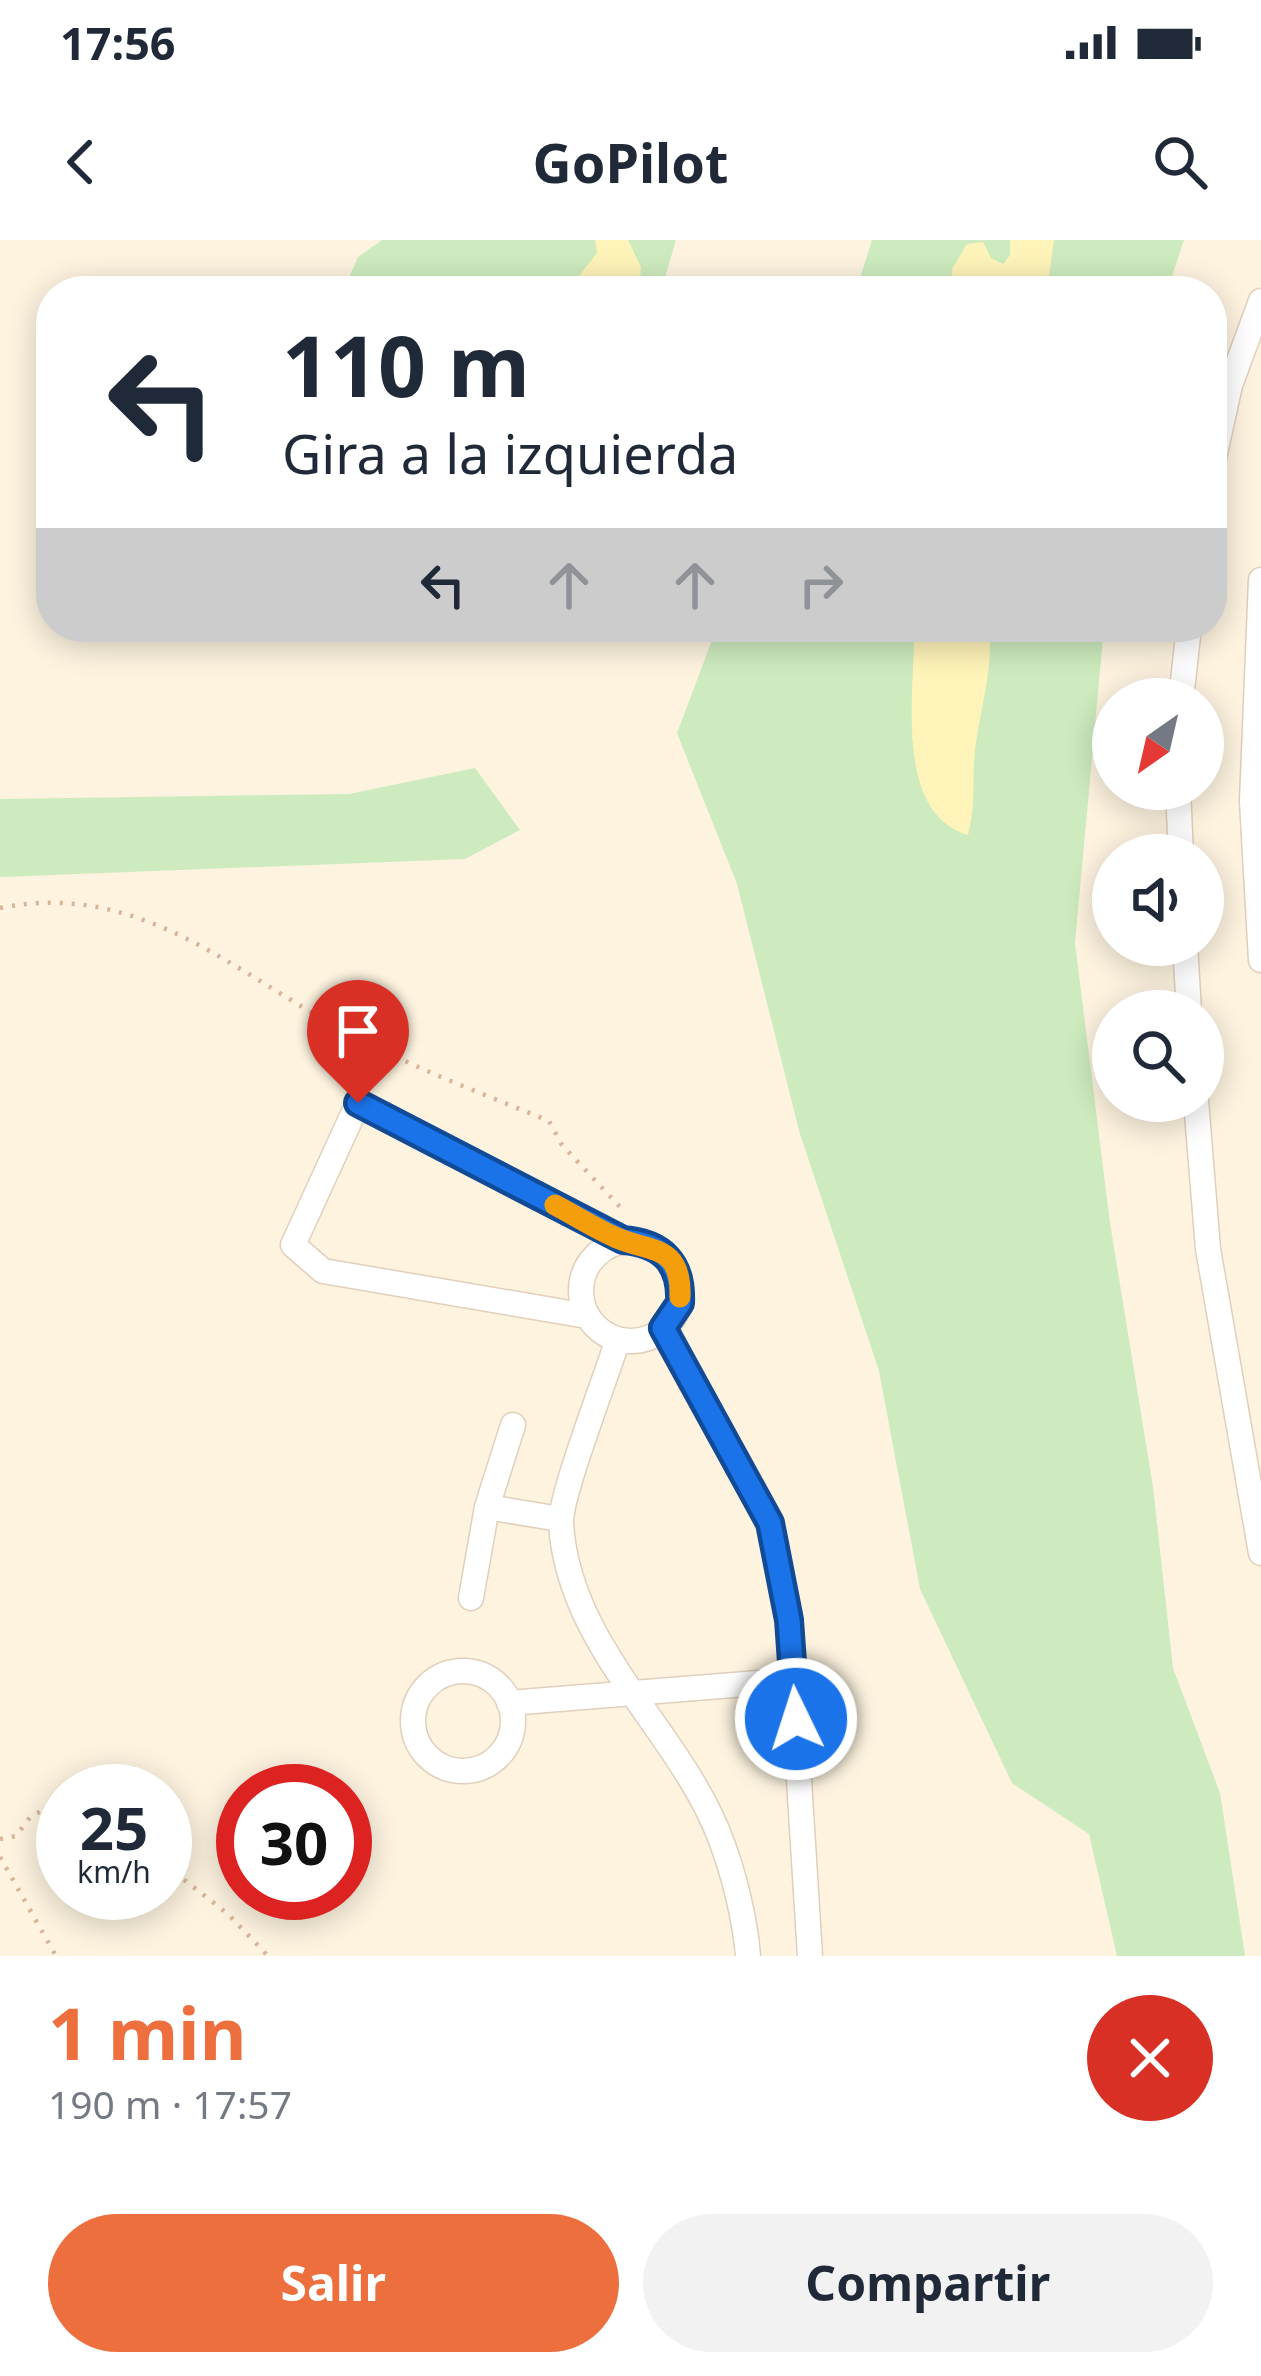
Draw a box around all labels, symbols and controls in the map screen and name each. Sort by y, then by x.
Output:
text: 17:56 [60,12,176,73]
text: GoPilot [533,125,728,199]
icon: back [48,129,114,195]
icon: search [1147,129,1213,195]
text: 110 m [282,307,530,422]
icon: left [84,324,240,480]
text: Gira a la izquierda [282,416,738,490]
icon: left [410,552,476,618]
icon: ahead [536,552,602,618]
icon: ahead [662,552,728,618]
icon: right [788,552,854,618]
north arrow [1092,678,1224,810]
map controls [1092,678,1224,1122]
button: sound [1092,834,1224,966]
pin [307,980,409,1103]
button: search [1092,990,1224,1122]
icon: arrive [325,998,391,1064]
position arrow [733,1656,859,1782]
speed limit sign: 30 [216,1764,372,1920]
text: 25 [80,1786,148,1868]
text: km/h [77,1851,151,1892]
text: 1 min [48,1983,246,2081]
button: close [1087,1995,1213,2121]
text: 190 m · 17:57 [48,2077,292,2130]
button: Salir [48,2214,619,2352]
button: Compartir [643,2214,1213,2352]

